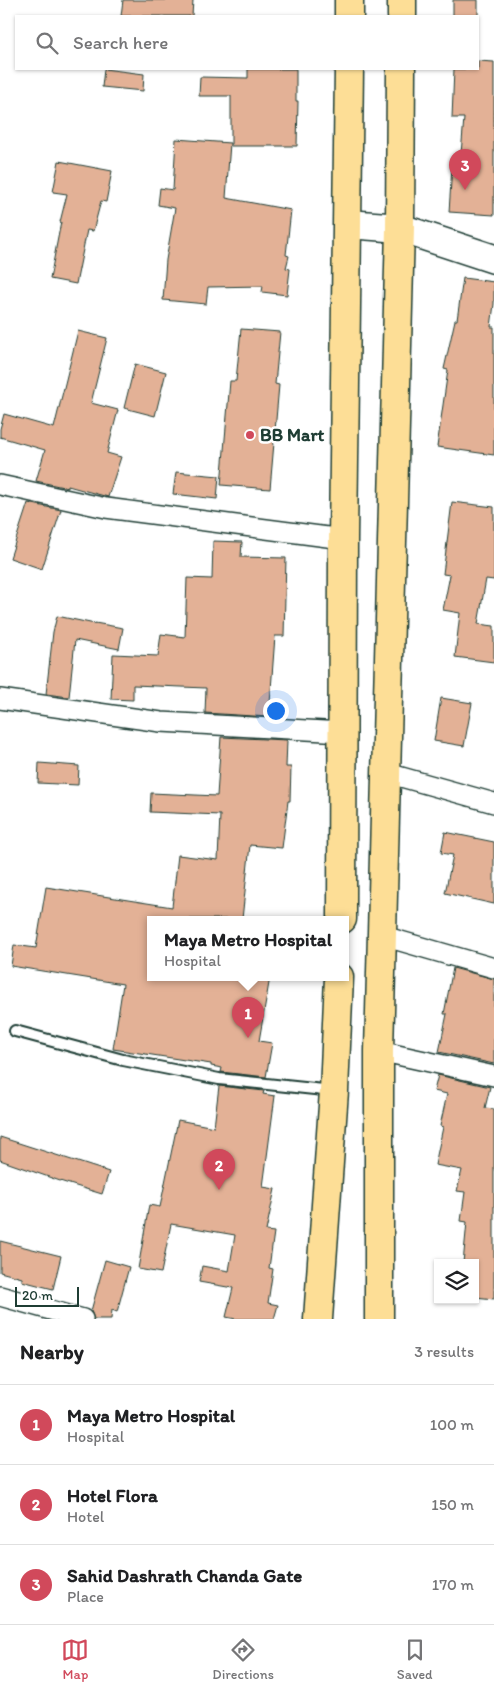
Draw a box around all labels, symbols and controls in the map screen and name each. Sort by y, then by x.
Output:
search box [15,15,479,70]
icon: search [33,29,61,57]
text: Search here [73,31,168,54]
pin: 3 [449,149,481,190]
place label: BB Mart [260,424,325,446]
marker: BB Mart [244,429,256,441]
your location [263,698,289,724]
popup [147,916,349,981]
text: Maya Metro Hospital [164,928,332,951]
text: Hospital [164,951,221,970]
pin: 1 [232,997,264,1038]
pin: 2 [203,1149,235,1190]
map controls [434,1259,479,1304]
button: layers [434,1259,479,1304]
scale bar [15,1284,79,1307]
text: 20 m [22,1287,53,1304]
text: Nearby [20,1339,84,1364]
text: 3 results [414,1342,474,1361]
text: Maya Metro Hospital [67,1404,235,1427]
text: 1 [32,1415,40,1434]
text: 100 m [430,1415,474,1434]
text: Hospital [67,1427,124,1446]
text: Hotel Flora [67,1484,158,1507]
text: 2 [32,1495,40,1514]
text: 150 m [431,1495,474,1514]
text: Hotel [67,1507,104,1526]
text: Sahid Dashrath Chanda Gate [67,1564,302,1587]
text: 3 [32,1575,40,1594]
text: 170 m [432,1575,474,1594]
text: Place [67,1587,104,1606]
tab: Map [61,1636,89,1683]
tab: Directions [212,1636,274,1683]
tab: Saved [397,1636,433,1683]

